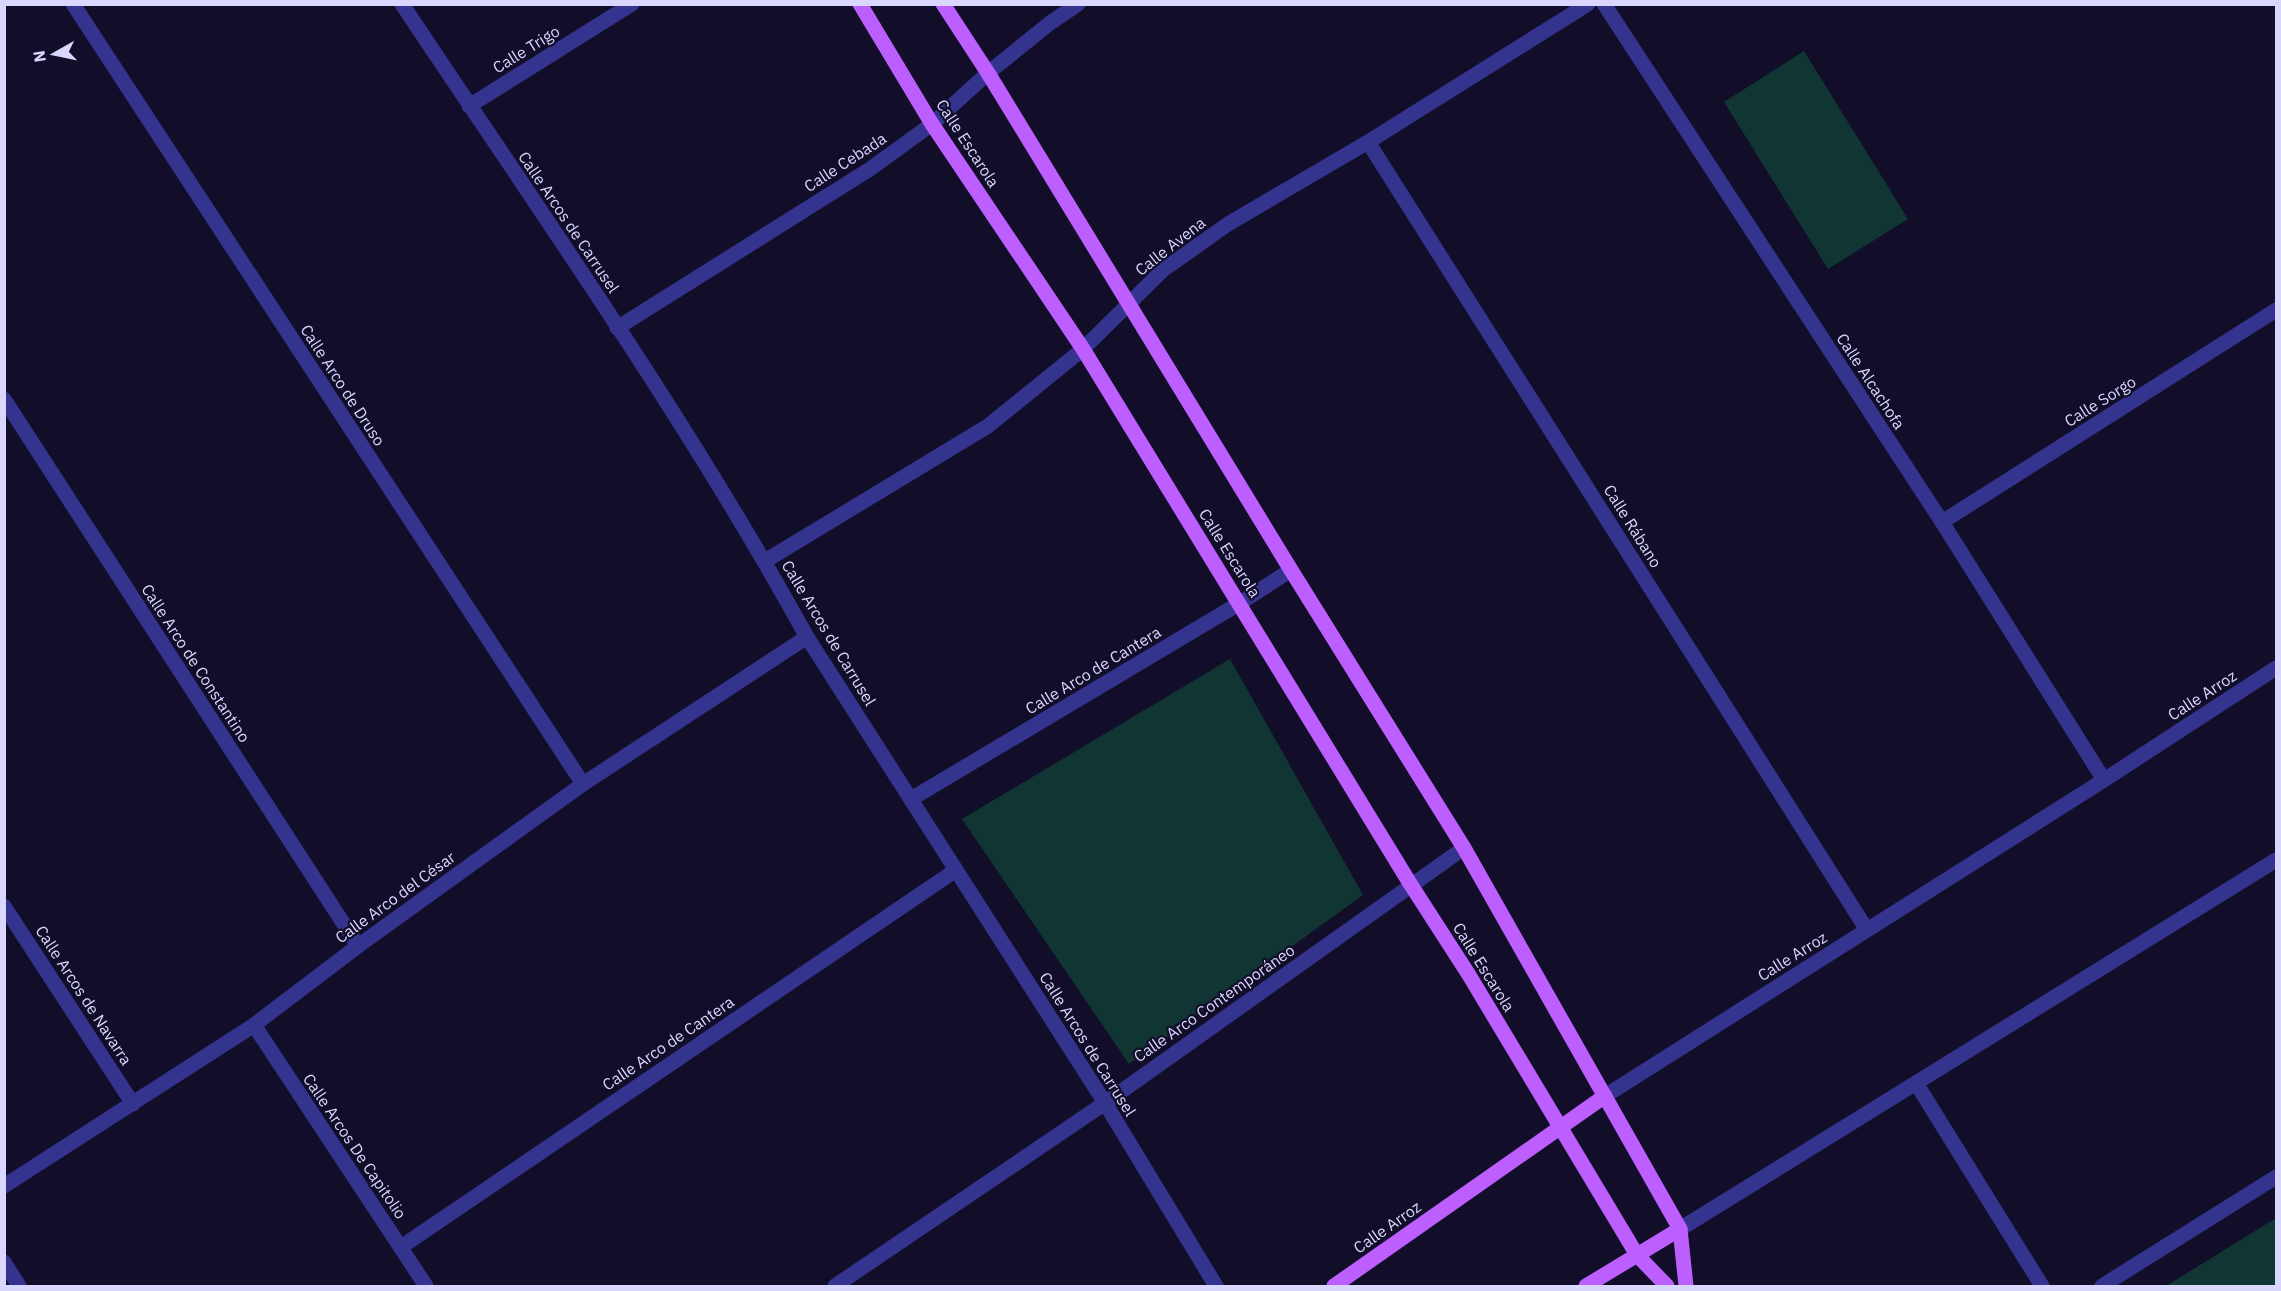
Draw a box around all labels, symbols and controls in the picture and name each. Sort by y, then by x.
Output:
street label: Calle Trigo [489,21,563,77]
north arrow [24,24,84,84]
text: N [28,49,50,64]
street label: Calle Escarola [932,95,1004,191]
street label: Calle Cebada [800,128,890,196]
street label: Calle Arcos de Carrusel [514,147,624,297]
street label: Calle Avena [1131,212,1210,280]
street label: Calle Arco de Druso [296,321,390,449]
street label: Calle Alcachofa [1832,329,1910,433]
street label: Calle Sorgo [2060,371,2140,431]
street label: Calle Rábano [1600,481,1666,571]
street label: Calle Escarola [1195,505,1265,602]
street label: Calle Arcos de Carrusel [778,557,880,709]
street label: Calle Arco de Constantino [137,580,255,746]
street label: Calle Arco de Cantera [1022,621,1165,718]
street label: Calle Arroz [2164,665,2240,725]
street label: Calle Arco del César [331,847,459,947]
street label: Calle Escarola [1449,919,1519,1016]
street label: Calle Arcos de Navarra [31,922,137,1069]
street label: Calle Arroz [1754,927,1830,985]
street label: Calle Arco Contemporáneo [1130,940,1298,1066]
street label: Calle Arcos de Carrusel [1035,968,1141,1120]
street label: Calle Arco de Cantera [598,991,738,1094]
street label: Calle Arcos De Capitolio [299,1069,411,1223]
street label: Calle Arroz [1349,1196,1425,1258]

